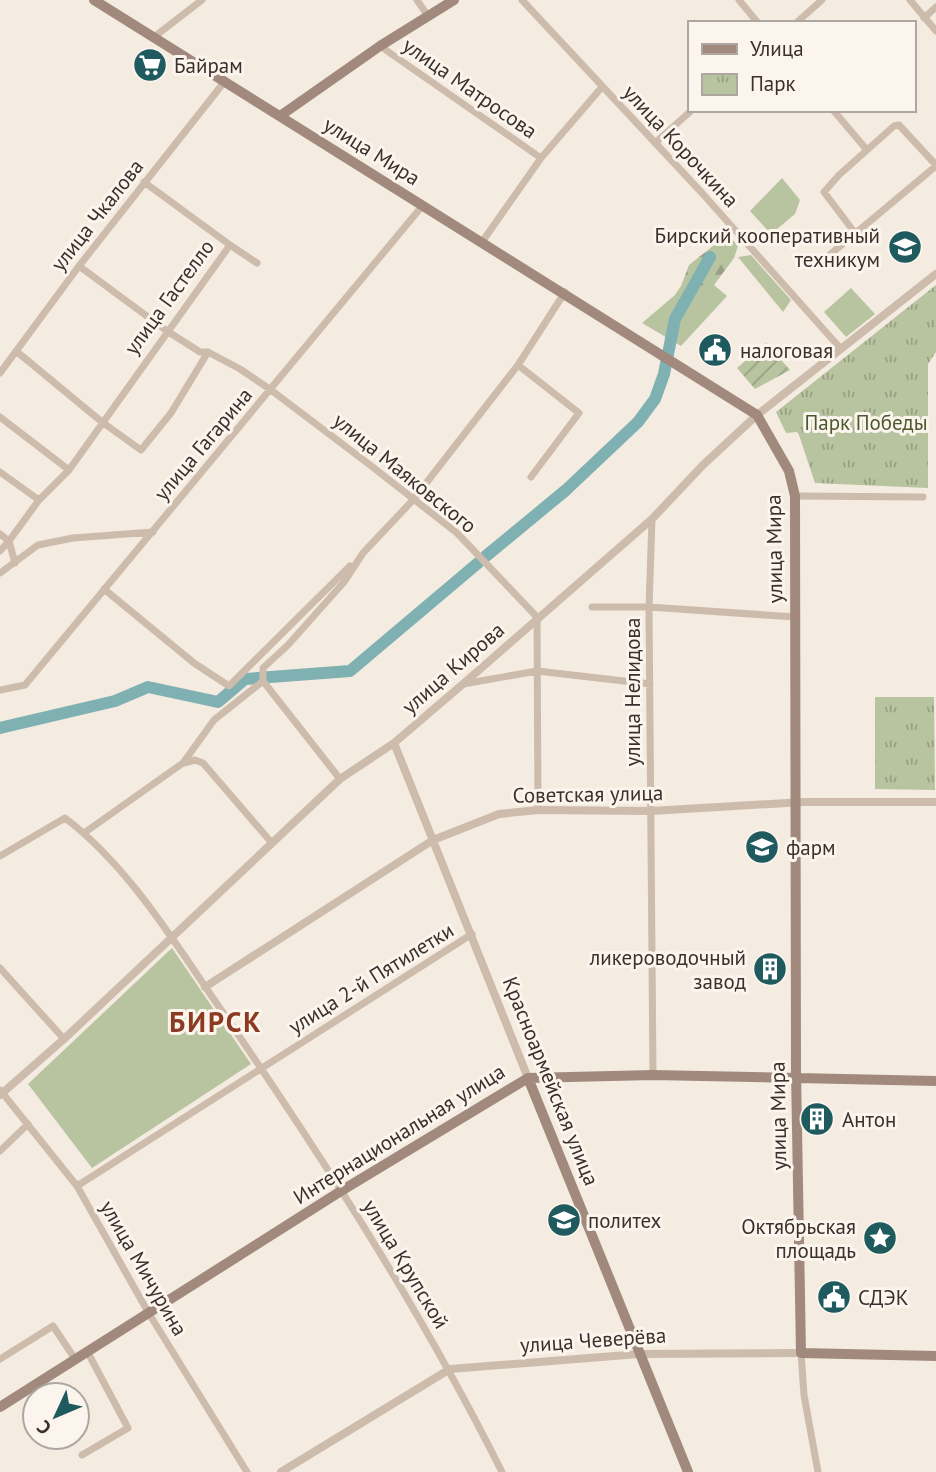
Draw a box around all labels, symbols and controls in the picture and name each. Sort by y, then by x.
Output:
legend [688,21,915,112]
street label: улица Матросова [397,32,543,144]
text: Улица [750,35,804,62]
supermarket icon: Байрам [131,46,169,84]
place label: Байрам [174,52,243,79]
text: Парк [750,70,796,97]
street label: улица Корочкина [617,79,745,213]
street label: улица Мира [319,111,425,191]
street label: улица Чкалова [45,154,149,276]
place label: Бирский кооперативный техникум [655,222,880,273]
school or university icon: Бирский кооперативный техникум [886,228,924,266]
street label: улица Гастелло [118,234,220,360]
public building icon: налоговая [696,331,734,369]
place label: налоговая [740,337,833,364]
street label: улица Гагарина [148,382,258,506]
street label: улица Маяковского [328,407,482,539]
park label: Парк Победы [804,409,928,436]
street label: улица Мира [760,494,788,604]
street label: улица Кирова [396,616,510,720]
street label: улица Нелидова [619,618,646,766]
street label: Советская улица [512,779,664,809]
school or university icon: фарм [743,828,781,866]
place label: фарм [786,834,836,861]
street label: улица 2-й Пятилетки [283,916,459,1040]
place label: ликероводочный завод [589,944,746,995]
building icon: ликероводочный завод [751,950,789,988]
street label: Красноармейская улица [497,973,605,1189]
district label: БИРСК [169,1003,263,1040]
street label: Интернациональная улица [288,1058,510,1210]
street label: улица Мира [764,1061,792,1171]
building icon: Антон [798,1100,836,1138]
place label: Антон [842,1106,896,1133]
street label: улица Крупской [357,1194,455,1334]
street label: улица Мичурина [94,1196,194,1340]
school or university icon: политех [545,1201,583,1239]
place label: политех [588,1207,662,1234]
place label: Октябрьская площадь [741,1213,856,1264]
place icon: Октябрьская площадь [861,1219,899,1257]
public building icon: СДЭК [815,1278,853,1316]
place label: СДЭК [858,1284,909,1311]
street label: улица Чеверёва [519,1321,667,1359]
north arrow [21,1381,91,1451]
text: С [31,1415,56,1440]

